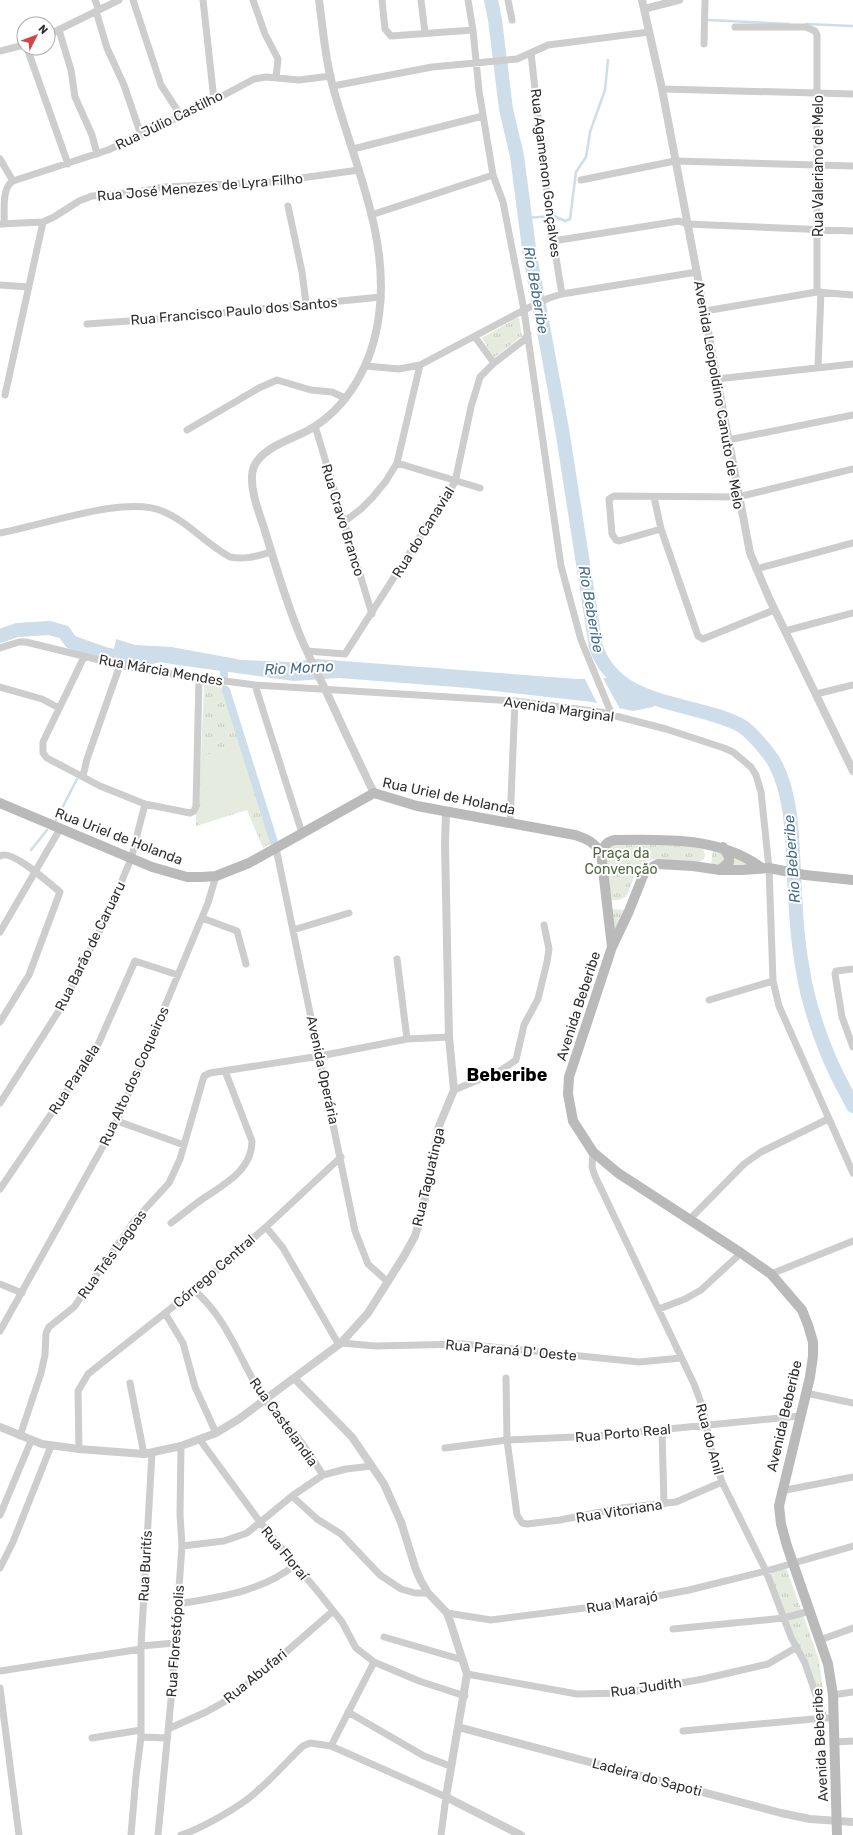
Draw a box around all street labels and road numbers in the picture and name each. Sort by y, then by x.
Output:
street label: Rua Júlio Castilho [113,87,226,154]
street label: Rua Agamenon Gonçalves [527,88,564,258]
street label: Rua Valeriano de Melo [810,95,827,237]
street label: Rua José Menezes de Lyra Filho [96,170,304,205]
street label: Avenida Leopoldino Canuto de Melo [690,280,747,511]
street label: Rua Francisco Paulo dos Santos [130,294,338,329]
street label: Rua Cravo Branco [317,462,368,578]
street label: Rua do Canavial [389,484,458,581]
street label: Rua Márcia Mendes [97,651,224,690]
street label: Avenida Marginal [503,693,615,726]
street label: Rua Uriel de Holanda [381,774,517,819]
street label: Rua Uriel de Holanda [53,804,185,869]
street label: Rua Barão de Caruaru [52,879,129,1014]
street label: Avenida Beberibe [553,949,604,1063]
street label: Rua Alto dos Coqueiros [96,1004,173,1149]
street label: Avenida Operária [303,1014,342,1126]
street label: Rua Paralela [45,1041,104,1118]
street label: Rua Taguatinga [409,1126,448,1228]
street label: Rua Três Lagoas [74,1206,150,1302]
street label: Córrego Central [170,1231,259,1312]
street label: Rua Paraná D' Oeste [445,1336,577,1365]
street label: Avenida Beberibe [763,1359,806,1474]
street label: Rua Castelandia [246,1375,321,1470]
street label: Rua do Anil [692,1402,727,1477]
street label: Rua Porto Real [574,1421,672,1446]
street label: Rua Vitoriana [575,1496,663,1527]
street label: Rua Floraí [257,1523,312,1584]
street label: Rua Buritís [135,1530,156,1602]
street label: Rua Florestópolis [163,1584,188,1698]
street label: Rua Marajó [585,1588,659,1617]
street label: Rua Abufari [220,1646,290,1707]
street label: Rua Judith [609,1674,683,1701]
street label: Avenida Beberibe [809,1688,832,1802]
street label: Ladeira do Sapoti [590,1755,704,1800]

